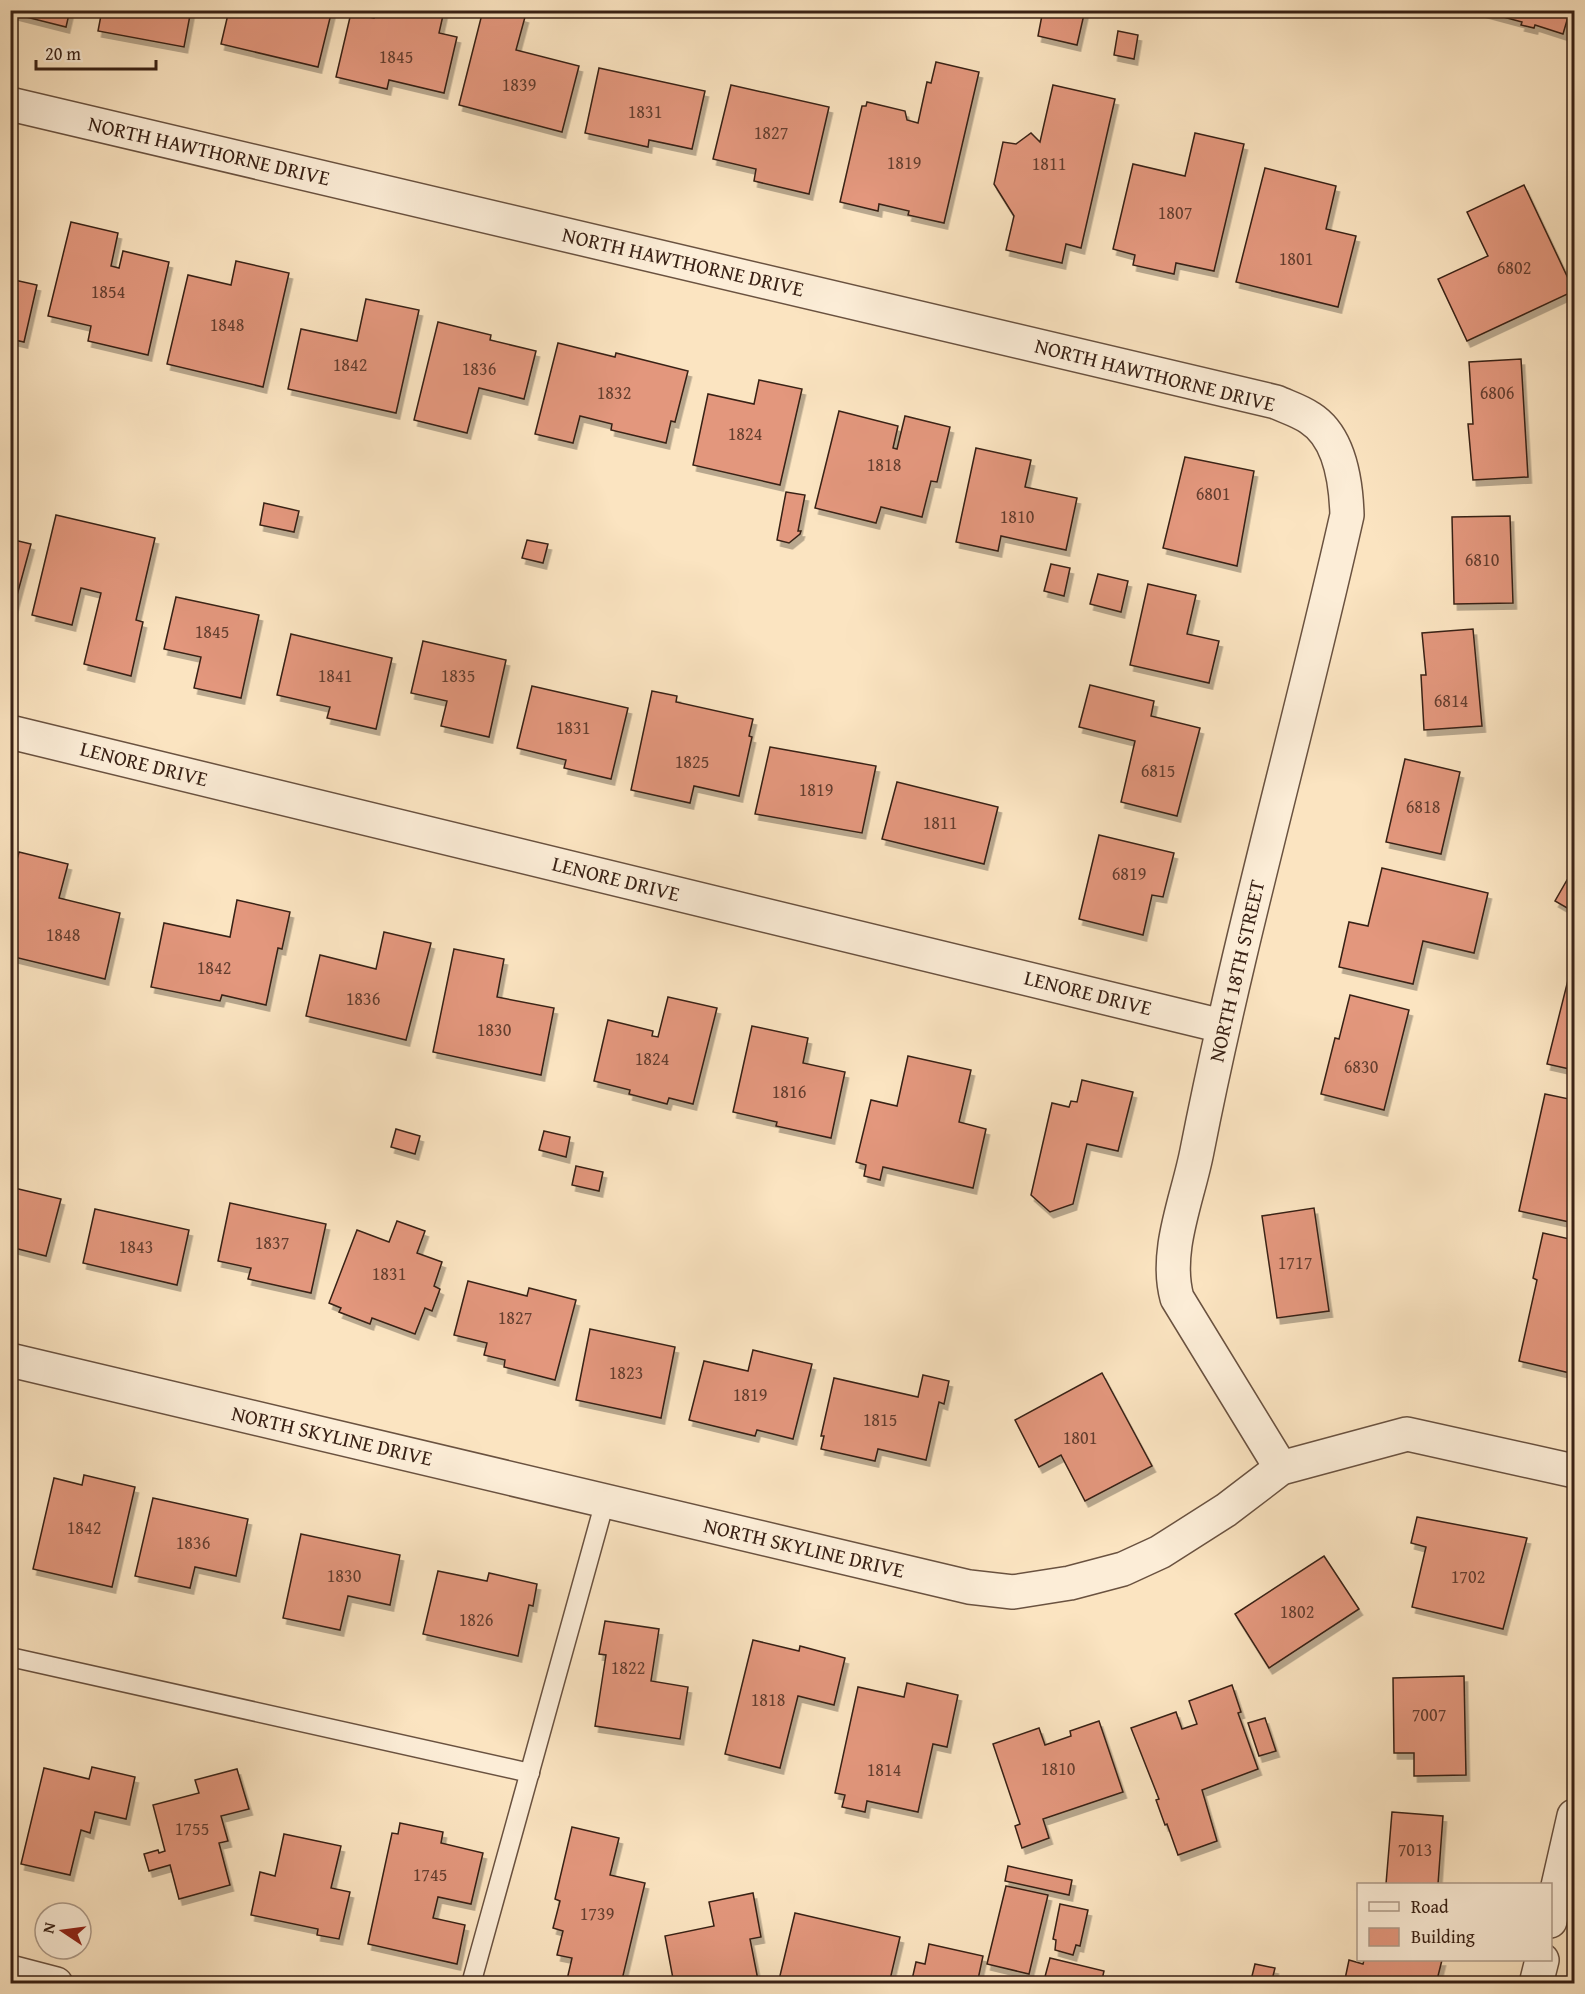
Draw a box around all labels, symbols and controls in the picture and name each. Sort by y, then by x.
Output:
scale bar [36,33,156,71]
text: 20 m [45,40,81,67]
house number: 1845 [379,43,413,70]
house number: 1839 [502,71,536,98]
house number: 1831 [628,98,662,125]
street label: NORTH HAWTHORNE DRIVE [85,108,333,193]
house number: 1827 [754,119,788,146]
house number: 1819 [887,149,921,176]
house number: 1811 [1032,150,1066,177]
house number: 1807 [1158,199,1192,226]
street label: NORTH HAWTHORNE DRIVE [559,219,807,304]
house number: 1801 [1279,245,1313,272]
house number: 6802 [1497,254,1531,281]
house number: 1854 [91,278,125,305]
house number: 1848 [210,311,244,338]
street label: NORTH HAWTHORNE DRIVE [1032,330,1279,420]
house number: 1842 [333,351,367,378]
house number: 1836 [462,355,496,382]
house number: 1832 [597,379,631,406]
house number: 6806 [1480,379,1514,406]
house number: 1824 [728,420,762,447]
house number: 1818 [867,451,901,478]
house number: 6801 [1196,480,1230,507]
house number: 1810 [1000,503,1035,530]
house number: 6810 [1465,546,1500,573]
house number: 1845 [195,618,229,645]
house number: 1841 [318,662,352,689]
house number: 1835 [441,662,475,689]
house number: 6814 [1434,687,1468,714]
house number: 1831 [556,714,590,741]
street label: LENORE DRIVE [77,733,211,794]
house number: 1825 [675,748,709,775]
house number: 6815 [1141,757,1175,784]
house number: 1819 [799,776,833,803]
house number: 6818 [1406,793,1440,820]
house number: 1811 [923,809,957,836]
street label: LENORE DRIVE [549,848,683,909]
house number: 6819 [1112,860,1146,887]
street label: NORTH 18TH STREET [1200,876,1273,1065]
house number: 1848 [46,921,80,948]
house number: 1842 [197,954,231,981]
street label: LENORE DRIVE [1021,962,1155,1023]
house number: 1836 [346,985,380,1012]
house number: 1830 [477,1016,512,1043]
house number: 1824 [635,1045,669,1072]
house number: 6830 [1344,1053,1379,1080]
house number: 1816 [772,1078,806,1105]
house number: 1837 [255,1229,289,1256]
house number: 1843 [119,1233,153,1260]
house number: 1717 [1278,1249,1312,1276]
house number: 1831 [372,1260,406,1287]
house number: 1827 [498,1304,532,1331]
house number: 1823 [609,1359,643,1386]
house number: 1819 [733,1381,767,1408]
street label: NORTH SKYLINE DRIVE [229,1397,436,1474]
house number: 1815 [863,1406,897,1433]
house number: 1801 [1063,1424,1097,1451]
street label: NORTH SKYLINE DRIVE [701,1509,908,1586]
house number: 1842 [67,1514,101,1541]
house number: 1836 [176,1529,210,1556]
house number: 1830 [327,1562,362,1589]
house number: 1702 [1451,1563,1485,1590]
house number: 1802 [1280,1598,1314,1625]
house number: 1826 [459,1606,493,1633]
house number: 1822 [611,1654,645,1681]
house number: 1818 [751,1686,785,1713]
house number: 7007 [1412,1701,1446,1728]
house number: 1810 [1041,1755,1076,1782]
house number: 1814 [867,1756,901,1783]
house number: 1755 [175,1815,209,1842]
house number: 7013 [1398,1836,1432,1863]
house number: 1745 [413,1861,447,1888]
legend [1357,1883,1552,1961]
text: Road [1411,1893,1449,1920]
house number: 1739 [580,1900,614,1927]
north arrow [33,1901,93,1961]
text: N [35,1919,61,1936]
text: Building [1411,1923,1475,1950]

